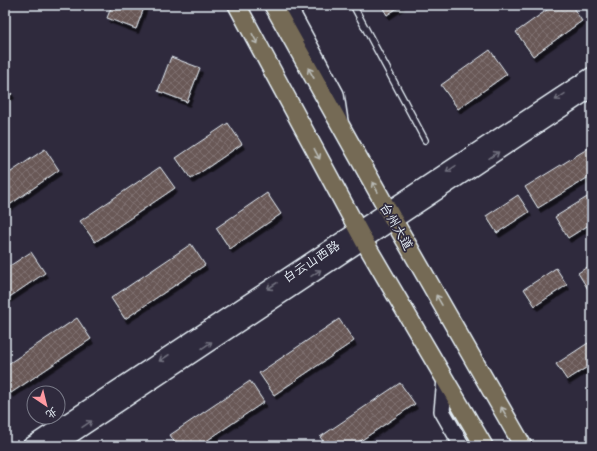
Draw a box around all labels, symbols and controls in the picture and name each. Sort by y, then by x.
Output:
one-way arrow [252,33,259,45]
one-way arrow [307,67,315,79]
one-way arrow [554,93,565,101]
one-way arrow [314,148,321,160]
one-way arrow [488,150,500,158]
one-way arrow [446,165,457,173]
one-way arrow [370,181,378,193]
street label: 台州大道 [376,199,417,253]
street label: 白云山西路 [279,237,343,286]
one-way arrow [310,269,321,277]
one-way arrow [267,282,278,290]
one-way arrow [434,294,442,306]
one-way arrow [201,341,212,349]
one-way arrow [159,354,170,362]
north arrow [26,385,66,425]
text: 北 [43,404,60,422]
one-way arrow [499,406,507,418]
one-way arrow [81,420,93,428]

